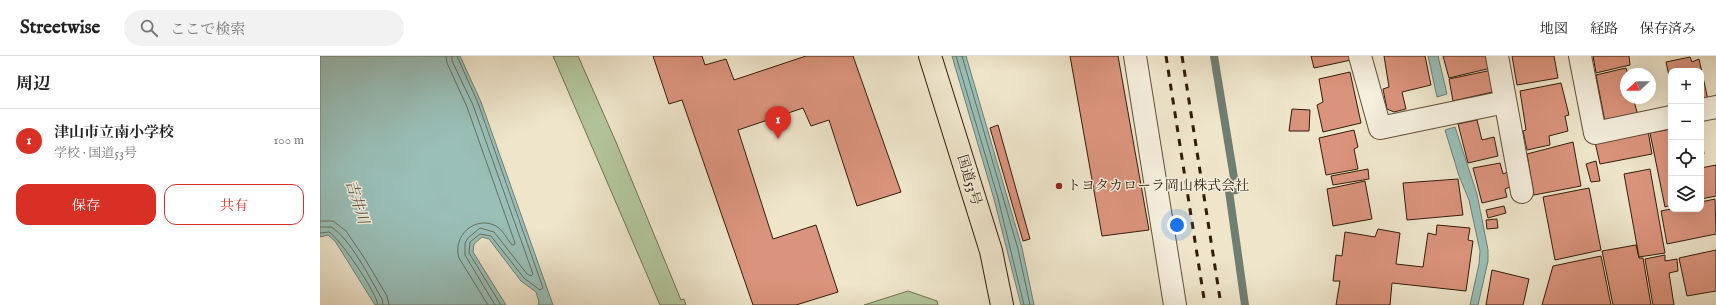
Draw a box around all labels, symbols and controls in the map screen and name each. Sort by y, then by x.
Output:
search box [124,10,404,46]
text: Streetwise [20,16,100,40]
icon: search [138,17,160,39]
text: ここで検索 [170,20,245,39]
text: 地図 [1540,20,1568,38]
text: 経路 [1590,20,1618,38]
text: 保存済み [1640,20,1696,38]
north arrow [1620,68,1656,104]
map controls [1668,68,1704,212]
button: + [1668,68,1704,104]
text: 周辺 [16,74,50,95]
button: − [1668,104,1704,140]
pin: 1 [765,106,791,139]
text: 津山市立南小学校 [54,123,174,142]
text: 1 [27,132,31,149]
text: 100 m [274,132,304,149]
button: locate [1668,140,1704,176]
text: 学校 · 国道53号 [54,145,137,162]
street label: 国道53号 [953,152,985,208]
button: layers [1668,176,1704,212]
place label: トヨタカローラ岡山株式会社 [1067,177,1249,195]
water label: 吉井川 [341,178,373,228]
marker: トヨタカローラ岡山株式会社 [1054,181,1064,191]
button: 保存 [16,184,156,225]
button: 共有 [164,184,304,225]
your location [1167,215,1187,235]

